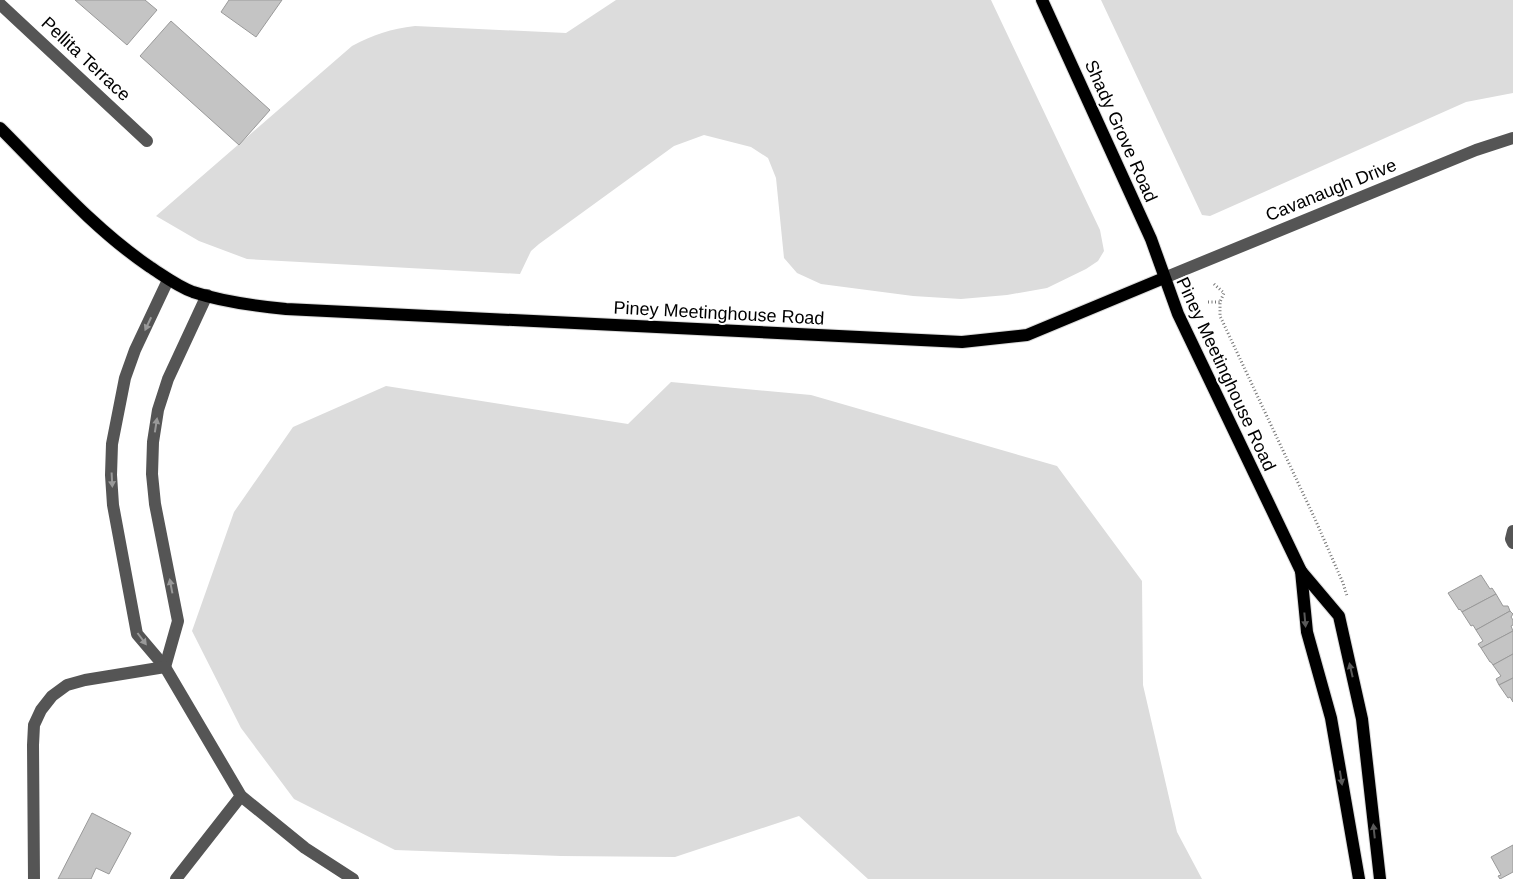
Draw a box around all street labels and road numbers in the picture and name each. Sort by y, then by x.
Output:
street label: Pellita Terrace [38,13,134,105]
street label: Shady Grove Road [1081,57,1161,205]
street label: Cavanaugh Drive [1263,155,1399,225]
street label: Piney Meetinghouse Road [1172,274,1280,474]
street label: Piney Meetinghouse Road [613,297,825,329]

